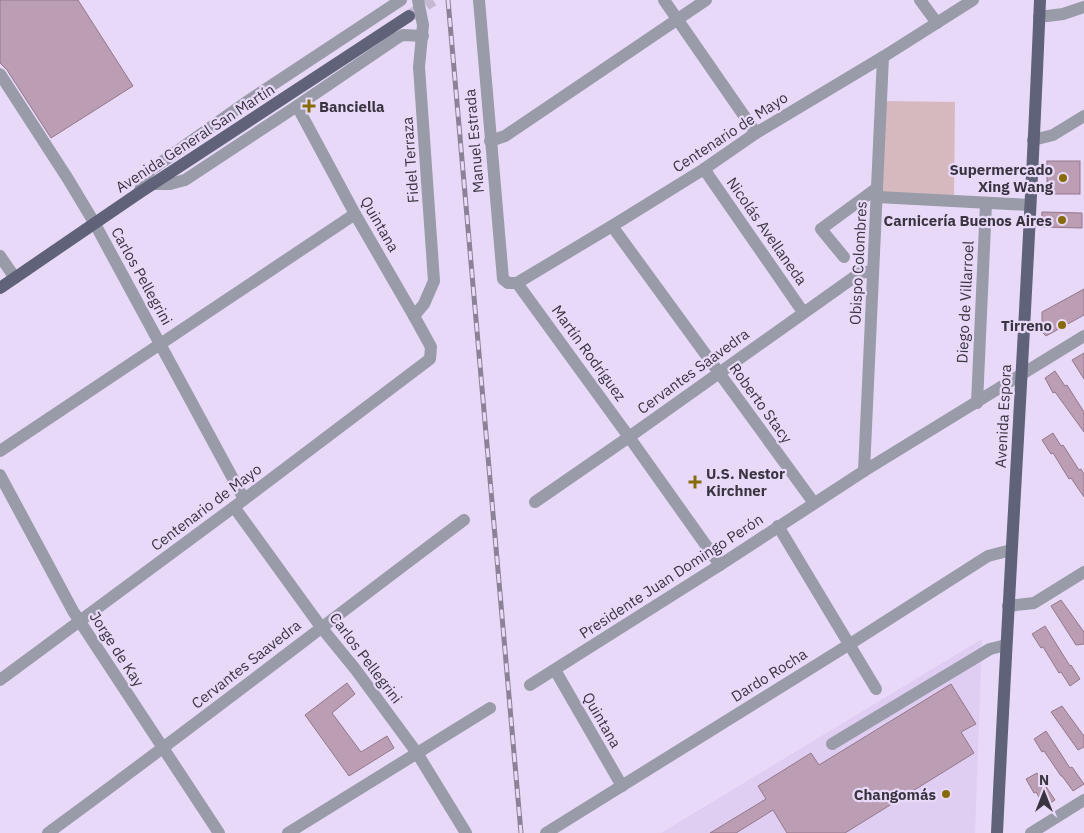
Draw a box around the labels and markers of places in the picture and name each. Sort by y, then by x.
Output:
place label: Banciella [319,97,385,116]
marker: Banciella [303,100,315,112]
place label: Supermercado Xing Wang [949,160,1054,196]
marker: Supermercado Xing Wang [1057,172,1069,184]
place label: Carnicería Buenos Aires [883,211,1052,230]
marker: Carnicería Buenos Aires [1056,214,1068,226]
place label: Tirreno [1001,316,1052,335]
marker: Tirreno [1056,319,1068,331]
place label: U.S. Nestor Kirchner [706,464,785,500]
marker: U.S. Nestor Kirchner [688,475,702,489]
place label: Changomás [854,785,936,804]
marker: Changomás [940,788,952,800]

